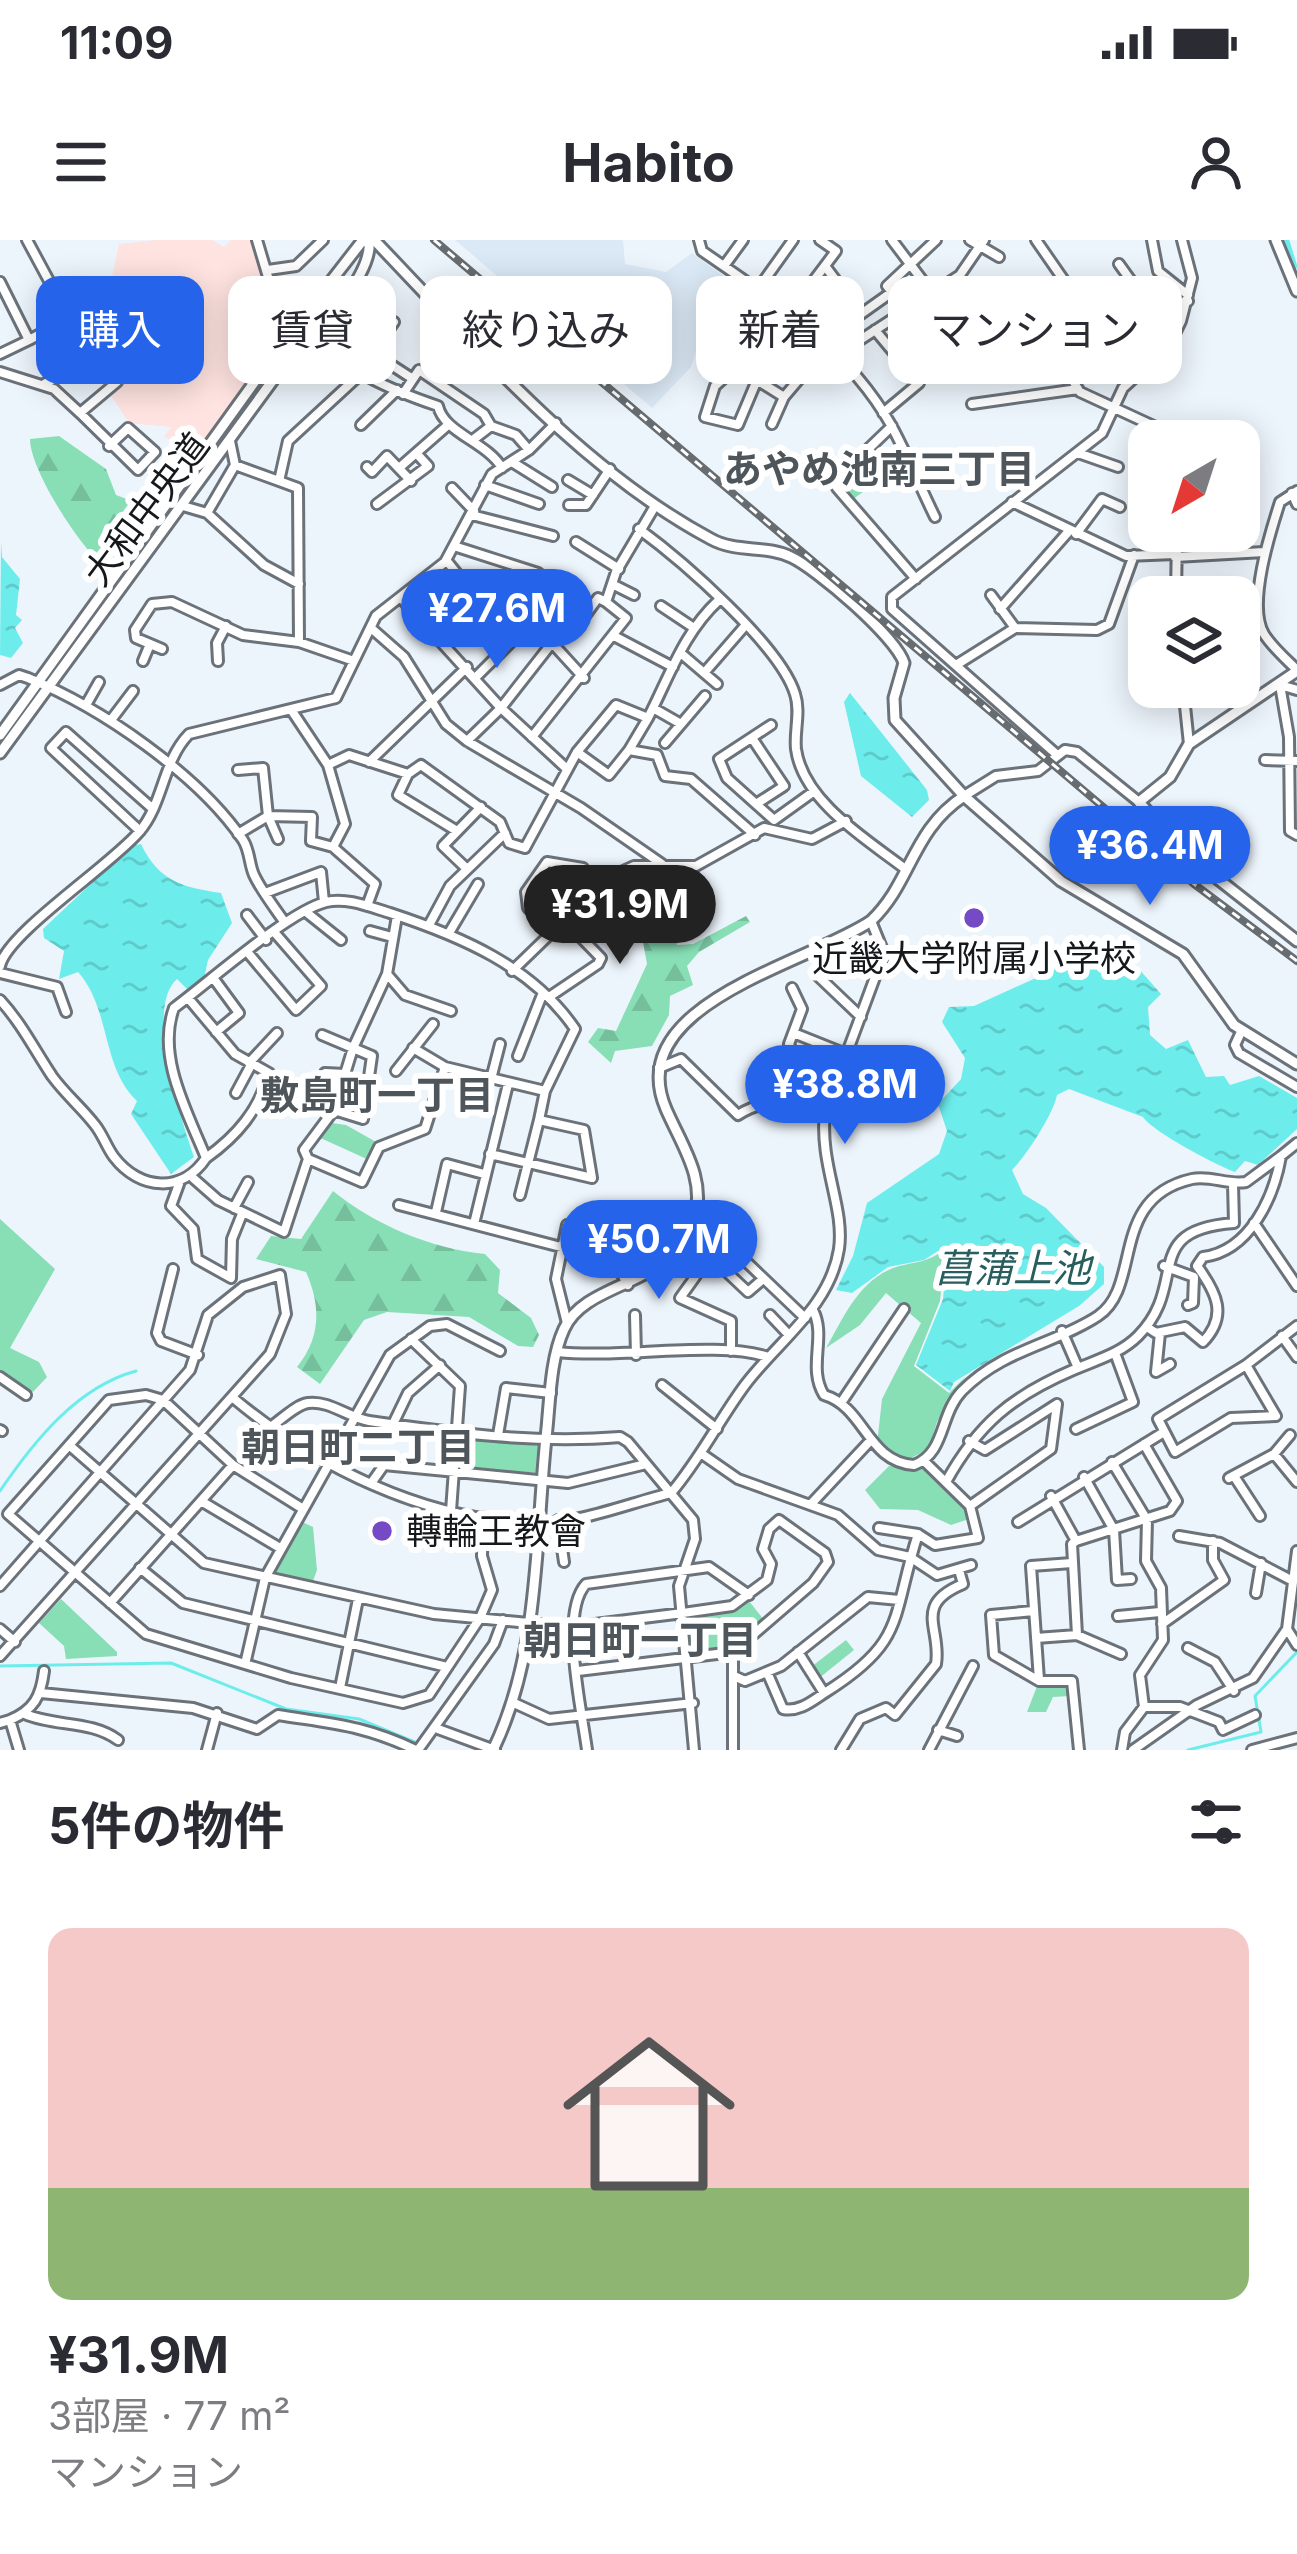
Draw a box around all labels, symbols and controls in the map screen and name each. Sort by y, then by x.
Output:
text: 11:09 [60,15,173,70]
icon: menu [48,129,114,195]
icon: person [1183,129,1249,195]
text: Habito [562,130,735,195]
chip: 購入 [36,276,204,384]
chip: 賃貸 [228,276,396,384]
chip: 絞り込み [420,276,672,384]
chip: 新着 [696,276,864,384]
chip: マンション [888,276,1182,384]
north arrow [1128,420,1260,552]
map controls [1128,420,1260,708]
street label: 大和中央道 [74,424,218,594]
district label: あやめ池南三丁目 [723,445,1035,492]
pin: ¥27.6M [399,569,595,671]
button: layers [1128,576,1260,708]
text: ¥27.6M [428,584,566,631]
pin: ¥36.4M [1052,806,1248,908]
text: ¥36.4M [1076,821,1224,868]
pin: ¥31.9M [522,865,718,967]
text: ¥31.9M [551,880,689,927]
marker: 近畿大学附属小学校 [961,905,987,931]
place label: 近畿大学附属小学校 [812,936,1136,980]
pin: ¥38.8M [747,1045,943,1147]
text: ¥38.8M [772,1060,918,1107]
district label: 敷島町一丁目 [260,1071,494,1118]
pin: ¥50.7M [561,1200,757,1302]
text: ¥50.7M [587,1215,731,1262]
water label: 菖蒲上池 [935,1244,1095,1291]
district label: 朝日町二丁目 [241,1423,475,1470]
place label: 轉輪王教會 [406,1509,586,1553]
marker: 轉輪王教會 [369,1518,395,1544]
district label: 朝日町一丁目 [523,1616,757,1663]
icon: filters [1183,1789,1249,1855]
text: 5件の物件 [48,1795,285,1856]
icon: home [541,2006,757,2222]
text: ¥31.9M [48,2324,229,2385]
text: 3部屋 · 77 m² [48,2392,291,2439]
text: マンション [48,2448,243,2495]

